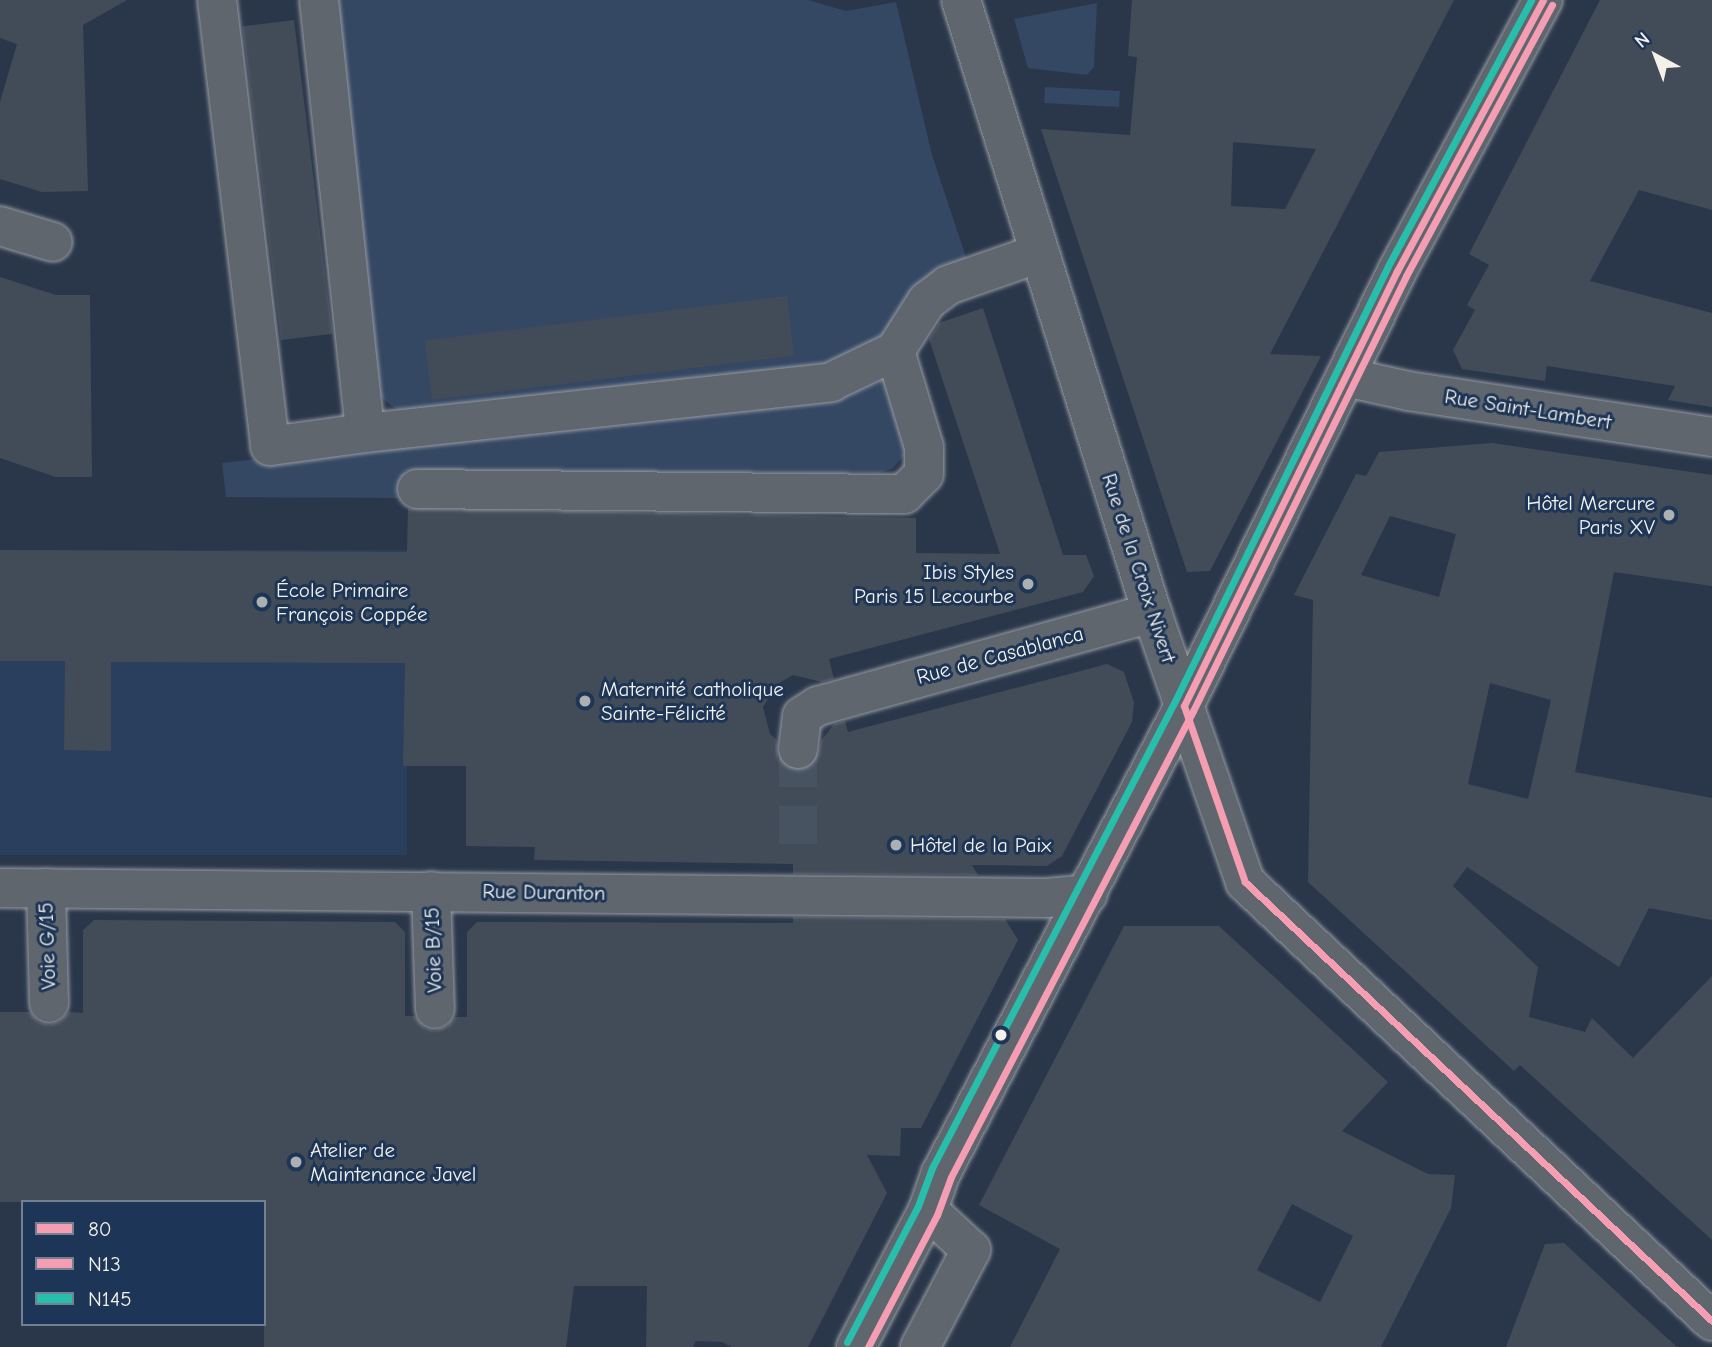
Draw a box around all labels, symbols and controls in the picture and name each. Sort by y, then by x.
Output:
north arrow [1621,21,1691,91]
text: N [1630,28,1654,53]
street label: Rue Saint-Lambert [1443,383,1613,435]
street label: Rue de la Croix Nivert [1097,470,1181,666]
place label: Hôtel Mercure Paris XV [1526,490,1655,540]
marker: Hôtel Mercure Paris XV [1661,507,1677,523]
place label: Ibis Styles Paris 15 Lecourbe [854,559,1014,609]
marker: Ibis Styles Paris 15 Lecourbe [1020,576,1036,592]
place label: École Primaire François Coppée [276,577,428,627]
marker: École Primaire François Coppée [254,594,270,610]
street label: Rue de Casablanca [914,621,1086,689]
place label: Maternité catholique Sainte-Félicité [601,676,784,726]
marker: Maternité catholique Sainte-Félicité [575,691,595,711]
place label: Hôtel de la Paix [910,832,1051,858]
marker: Hôtel de la Paix [888,837,904,853]
street label: Rue Duranton [482,878,606,906]
street label: Voie G/15 [33,902,61,990]
street label: Voie B/15 [419,907,447,993]
unlabelled marker [994,1028,1008,1042]
place label: Atelier de Maintenance Javel [310,1137,476,1187]
marker: Atelier de Maintenance Javel [288,1154,304,1170]
legend [21,1200,266,1326]
text: 80 [88,1217,112,1241]
text: N13 [88,1252,121,1276]
text: N145 [88,1287,132,1311]

